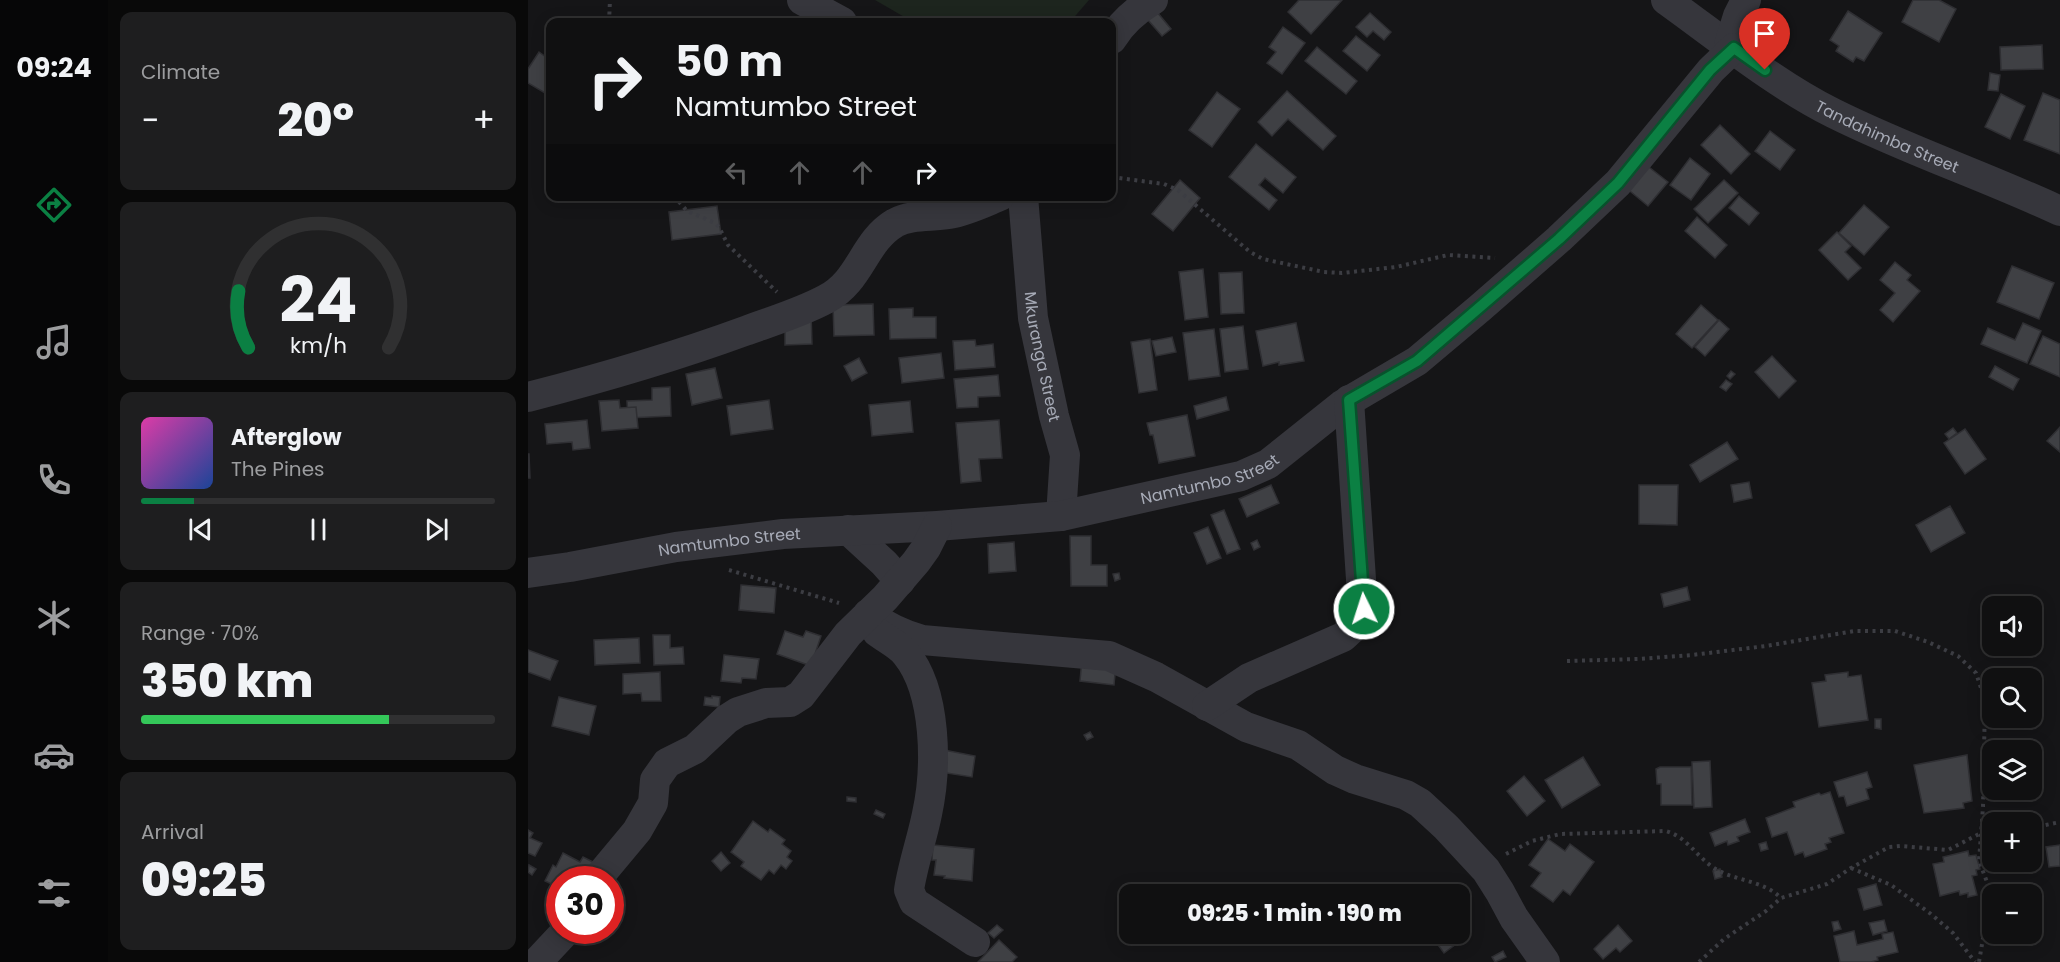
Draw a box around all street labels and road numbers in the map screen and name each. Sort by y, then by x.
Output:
street label: Tandahimba Street [1811,95,1962,179]
street label: Mkuranga Street [1019,291,1066,425]
street label: Namtumbo Street [1138,448,1284,510]
street label: Namtumbo Street [656,522,801,562]

